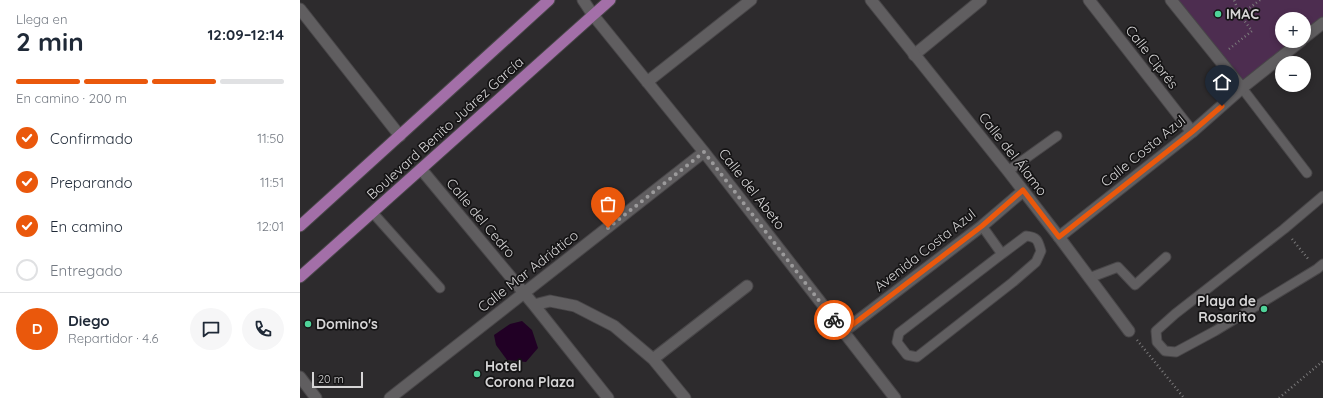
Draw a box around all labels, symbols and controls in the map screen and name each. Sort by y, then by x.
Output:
place label: IMAC [1226,5,1259,23]
marker: IMAC [1213,9,1223,19]
text: Llega en [16,11,67,27]
map controls [1275,12,1311,92]
button: + [1275,12,1311,48]
street label: Calle Ciprés [1122,22,1182,92]
text: 2 min [16,25,84,58]
text: 12:09–12:14 [208,25,284,44]
street label: Boulevard Benito Juárez García [363,53,527,203]
button: − [1275,56,1311,92]
pin [1205,65,1239,106]
icon: home [1211,71,1233,93]
text: En camino · 200 m [16,90,127,106]
street label: Calle del Álamo [975,109,1051,199]
street label: Calle Costa Azul [1097,111,1189,191]
icon: check [16,127,38,149]
text: Confirmado [50,129,133,148]
text: 11:50 [257,130,284,146]
street label: Calle del Abeto [715,145,789,233]
icon: check [16,171,38,193]
text: Preparando [50,173,133,192]
text: 11:51 [260,174,284,190]
street label: Calle del Cedro [443,175,519,261]
pin [591,187,625,228]
icon: bag [597,193,619,215]
street label: Avenida Costa Azul [871,205,979,295]
icon: check [16,215,38,237]
text: En camino [50,217,123,236]
text: 12:01 [257,218,284,234]
street label: Calle Mar Adriático [474,226,582,316]
text: Entregado [50,261,123,280]
place label: Playa de Rosarito [1197,292,1256,326]
courier [814,300,854,340]
marker: Playa de Rosarito [1259,304,1269,314]
button: chat [190,308,232,350]
button: phone [242,308,284,350]
icon: bike [823,309,845,331]
text: Diego [68,311,110,330]
place label: Domino's [316,315,378,333]
text: D [32,319,42,338]
marker: Domino's [303,319,313,329]
text: Repartidor · 4.6 [68,330,159,346]
place label: Hotel Corona Plaza [485,357,575,391]
marker: Hotel Corona Plaza [472,369,482,379]
scale bar [312,370,363,389]
text: 20 m [318,372,344,386]

